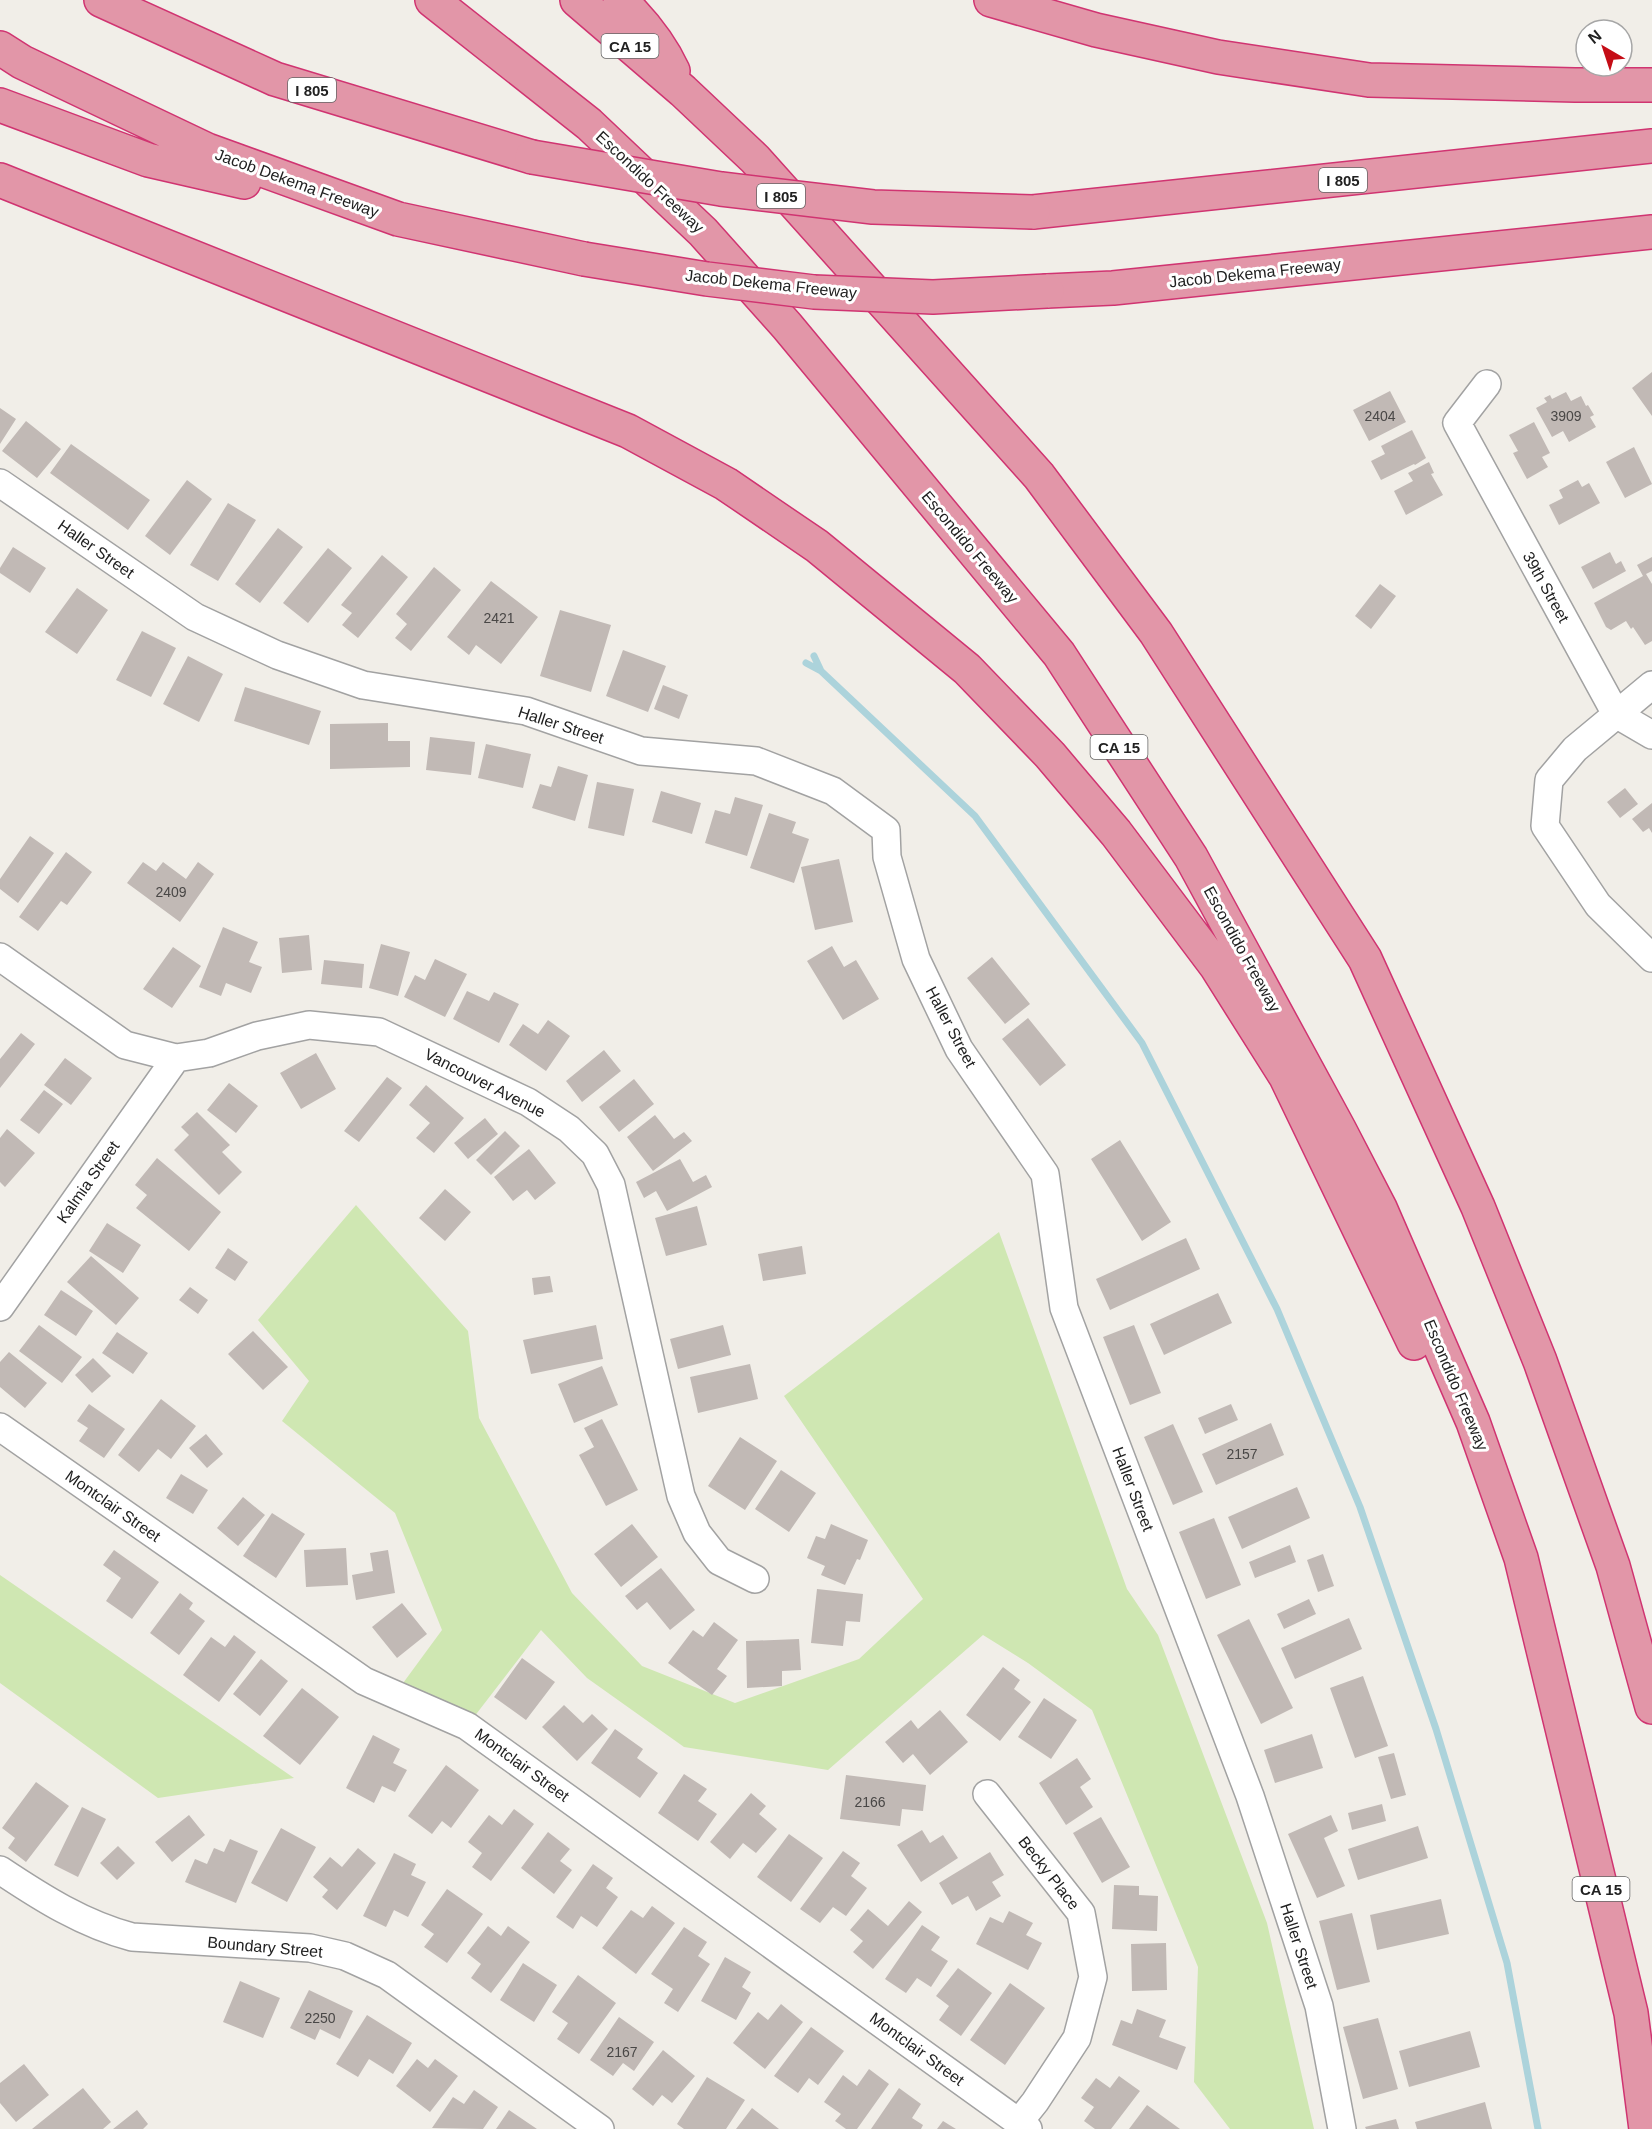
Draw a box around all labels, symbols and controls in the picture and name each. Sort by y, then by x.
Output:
north arrow [1574,18,1634,78]
text: N [1585,26,1605,47]
road number: CA 15 [602,34,658,58]
road number: I 805 [288,78,336,102]
street label: Escondido Freeway [593,128,707,236]
street label: Jacob Dekema Freeway [213,146,381,220]
road number: I 805 [1319,168,1367,192]
road number: I 805 [757,184,805,208]
street label: Jacob Dekema Freeway [1168,256,1342,290]
street label: Jacob Dekema Freeway [684,267,858,301]
house number: 2404 [1364,408,1396,424]
house number: 3909 [1550,408,1582,424]
street label: Escondido Freeway [918,488,1022,606]
street label: Haller Street [55,517,138,582]
street label: 39th Street [1520,549,1573,626]
house number: 2421 [483,610,515,626]
street label: Haller Street [516,703,606,747]
road number: CA 15 [1090,735,1148,759]
street label: Escondido Freeway [1201,883,1283,1015]
house number: 2409 [155,884,187,900]
street label: Haller Street [923,984,980,1071]
street label: Vancouver Avenue [422,1045,548,1121]
street label: Kalmia Street [53,1137,123,1226]
street label: Escondido Freeway [1421,1317,1491,1453]
street label: Haller Street [1109,1444,1157,1534]
house number: 2157 [1226,1446,1258,1462]
street label: Montclair Street [62,1467,164,1545]
street label: Montclair Street [472,1725,573,1805]
house number: 2166 [854,1794,886,1810]
street label: Becky Place [1015,1833,1083,1913]
road number: CA 15 [1572,1877,1630,1901]
street label: Haller Street [1277,1901,1321,1991]
street label: Boundary Street [207,1933,324,1961]
street label: Montclair Street [867,2009,968,2089]
house number: 2250 [304,2010,336,2026]
house number: 2167 [606,2044,638,2060]

